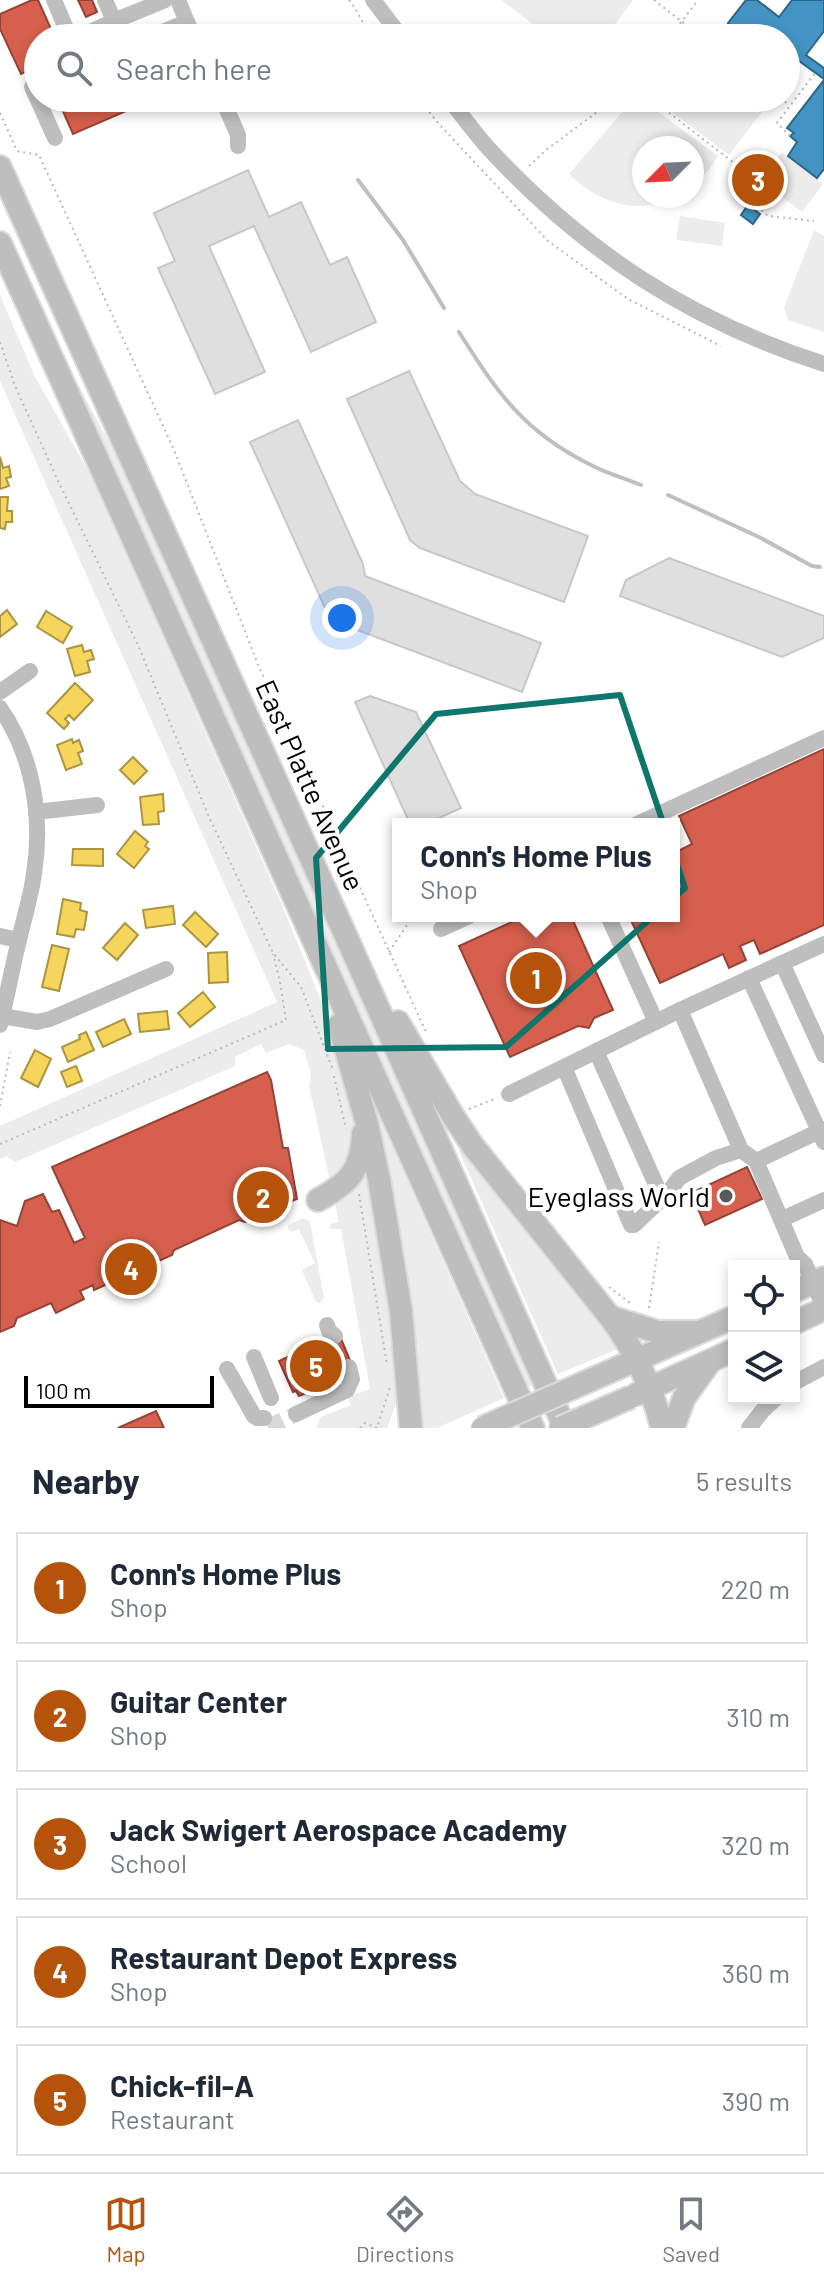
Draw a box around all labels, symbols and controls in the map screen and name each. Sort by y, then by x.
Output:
search box [24,24,800,112]
icon: search [52,46,96,90]
text: Search here [116,50,272,86]
north arrow [632,136,704,208]
pin: 3 [732,150,784,210]
your location [322,598,362,638]
street label: East Platte Avenue [249,674,373,896]
popup [392,818,680,922]
text: Conn's Home Plus [420,837,652,873]
text: Shop [420,873,478,904]
pin: 1 [510,948,562,1008]
pin: 2 [237,1167,289,1227]
place label: Eyeglass World [527,1179,710,1213]
marker: Eyeglass World [717,1187,735,1205]
pin: 4 [105,1239,157,1299]
map controls [728,1260,800,1404]
button: locate [728,1260,800,1332]
button: layers [728,1332,800,1404]
pin: 5 [290,1336,342,1396]
scale bar [24,1372,214,1408]
text: 100 m [36,1377,91,1403]
text: Nearby [32,1460,140,1501]
text: 5 results [696,1465,792,1496]
text: Conn's Home Plus [110,1555,341,1591]
text: 1 [55,1573,65,1604]
text: 220 m [721,1573,790,1604]
text: Shop [110,1591,168,1622]
text: Guitar Center [110,1683,287,1719]
text: 2 [53,1701,67,1732]
text: 310 m [726,1701,790,1732]
text: Shop [110,1719,168,1750]
text: Jack Swigert Aerospace Academy [110,1811,567,1847]
text: 3 [53,1829,67,1860]
text: 320 m [721,1829,790,1860]
text: School [110,1847,187,1878]
text: Restaurant Depot Express [110,1939,457,1975]
text: 4 [52,1957,68,1988]
text: 360 m [722,1957,790,1988]
text: Shop [110,1975,168,2006]
text: Chick-fil-A [110,2067,254,2103]
text: 5 [53,2085,67,2116]
text: 390 m [722,2085,790,2116]
text: Restaurant [110,2103,235,2134]
tab: Map [104,2192,148,2266]
tab: Directions [356,2192,454,2266]
tab: Saved [662,2192,720,2266]

